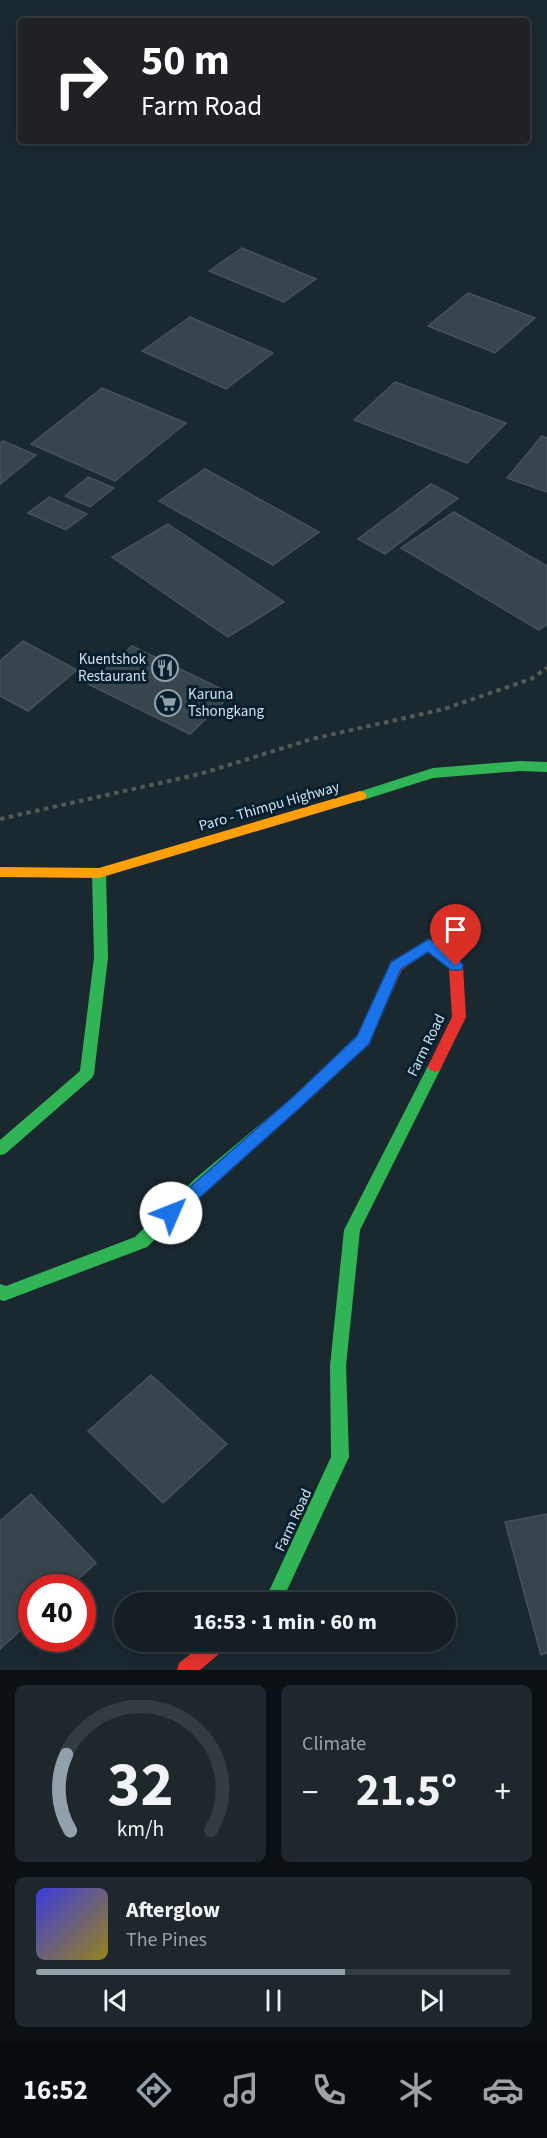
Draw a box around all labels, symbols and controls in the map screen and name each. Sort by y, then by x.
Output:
text: 50 m [141,31,230,91]
icon: right [42,42,120,120]
text: Farm Road [141,87,262,126]
place label: Kuentshok Restaurant [78,649,147,687]
restaurant icon: Kuentshok Restaurant [150,653,180,683]
place label: Karuna Tshongkang [188,684,265,722]
supermarket icon: Karuna Tshongkang [153,688,183,718]
street label: Paro - Thimpu Highway [196,776,342,837]
pin [430,904,481,966]
icon: arrive [439,913,472,946]
street label: Farm Road [402,1010,451,1080]
position arrow [139,1181,203,1245]
street label: Farm Road [270,1485,317,1555]
speed limit sign: 40 [18,1574,96,1652]
text: 16:53 · 1 min · 60 m [193,1606,377,1638]
text: Climate [302,1730,366,1758]
text: 32 [108,1741,173,1830]
text: 21.5° [356,1759,457,1823]
text: − [302,1769,318,1816]
text: + [495,1769,511,1816]
text: km/h [117,1814,164,1845]
text: Afterglow [126,1894,220,1926]
text: The Pines [126,1926,207,1954]
icon: previous [99,1984,132,2017]
icon: pause [257,1984,290,2017]
icon: next [415,1984,448,2017]
icon: directions [133,2069,175,2111]
icon: music [220,2069,262,2111]
icon: phone [308,2069,350,2111]
icon: climate [395,2069,437,2111]
icon: car [482,2069,524,2111]
text: 16:52 [23,2071,88,2110]

